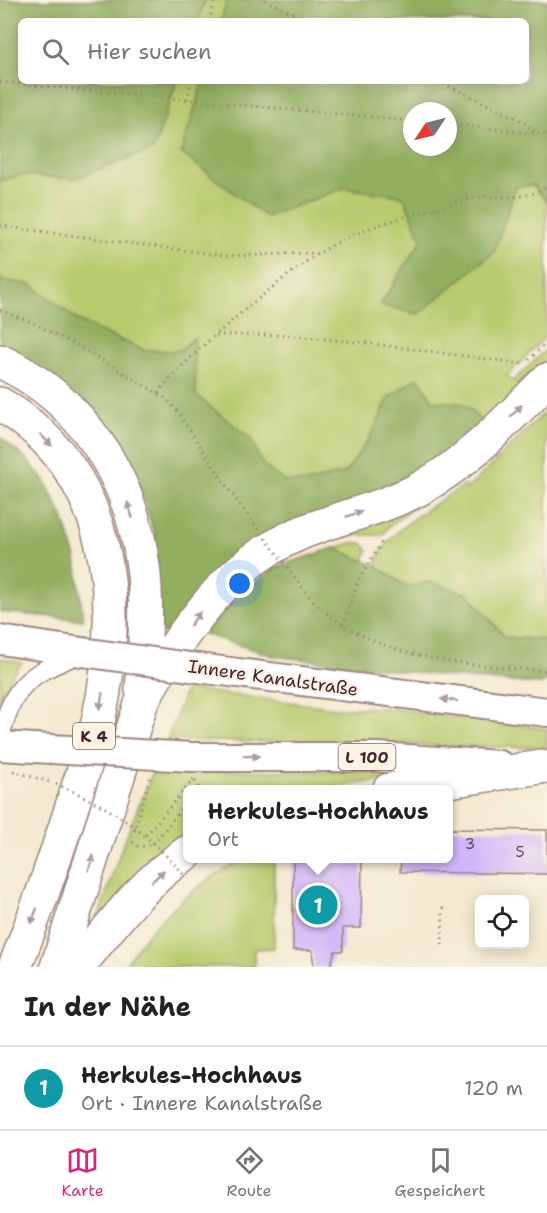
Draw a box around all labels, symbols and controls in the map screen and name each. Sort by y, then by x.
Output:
search box [18,18,529,84]
icon: search [39,35,72,68]
text: Hier suchen [87,37,212,66]
north arrow [403,102,457,156]
one-way arrow [509,405,523,419]
one-way arrow [39,432,53,446]
one-way arrow [125,501,134,519]
one-way arrow [345,509,363,519]
your location [225,569,254,598]
one-way arrow [189,612,201,628]
street label: Innere Kanalstraße [186,654,360,702]
one-way arrow [96,692,105,711]
one-way arrow [440,695,459,705]
road number: K 4 [73,723,115,749]
road number: L 100 [338,744,395,770]
one-way arrow [241,751,260,761]
popup [183,785,453,863]
text: Herkules-Hochhaus [207,797,429,826]
text: Ort [207,826,239,852]
house number: 3 [465,834,475,854]
house number: 5 [515,842,525,862]
one-way arrow [87,854,96,872]
one-way arrow [150,869,165,883]
pin: 1 [298,882,338,928]
map controls [475,895,529,949]
button: locate [475,895,529,949]
one-way arrow [29,907,39,925]
text: In der Nähe [24,989,191,1024]
text: Herkules-Hochhaus [81,1061,302,1090]
text: 1 [39,1075,48,1101]
text: 120 m [464,1075,523,1101]
text: Ort · Innere Kanalstraße [81,1090,323,1116]
tab: Karte [61,1144,104,1201]
tab: Route [227,1144,272,1201]
tab: Gespeichert [394,1144,486,1201]

